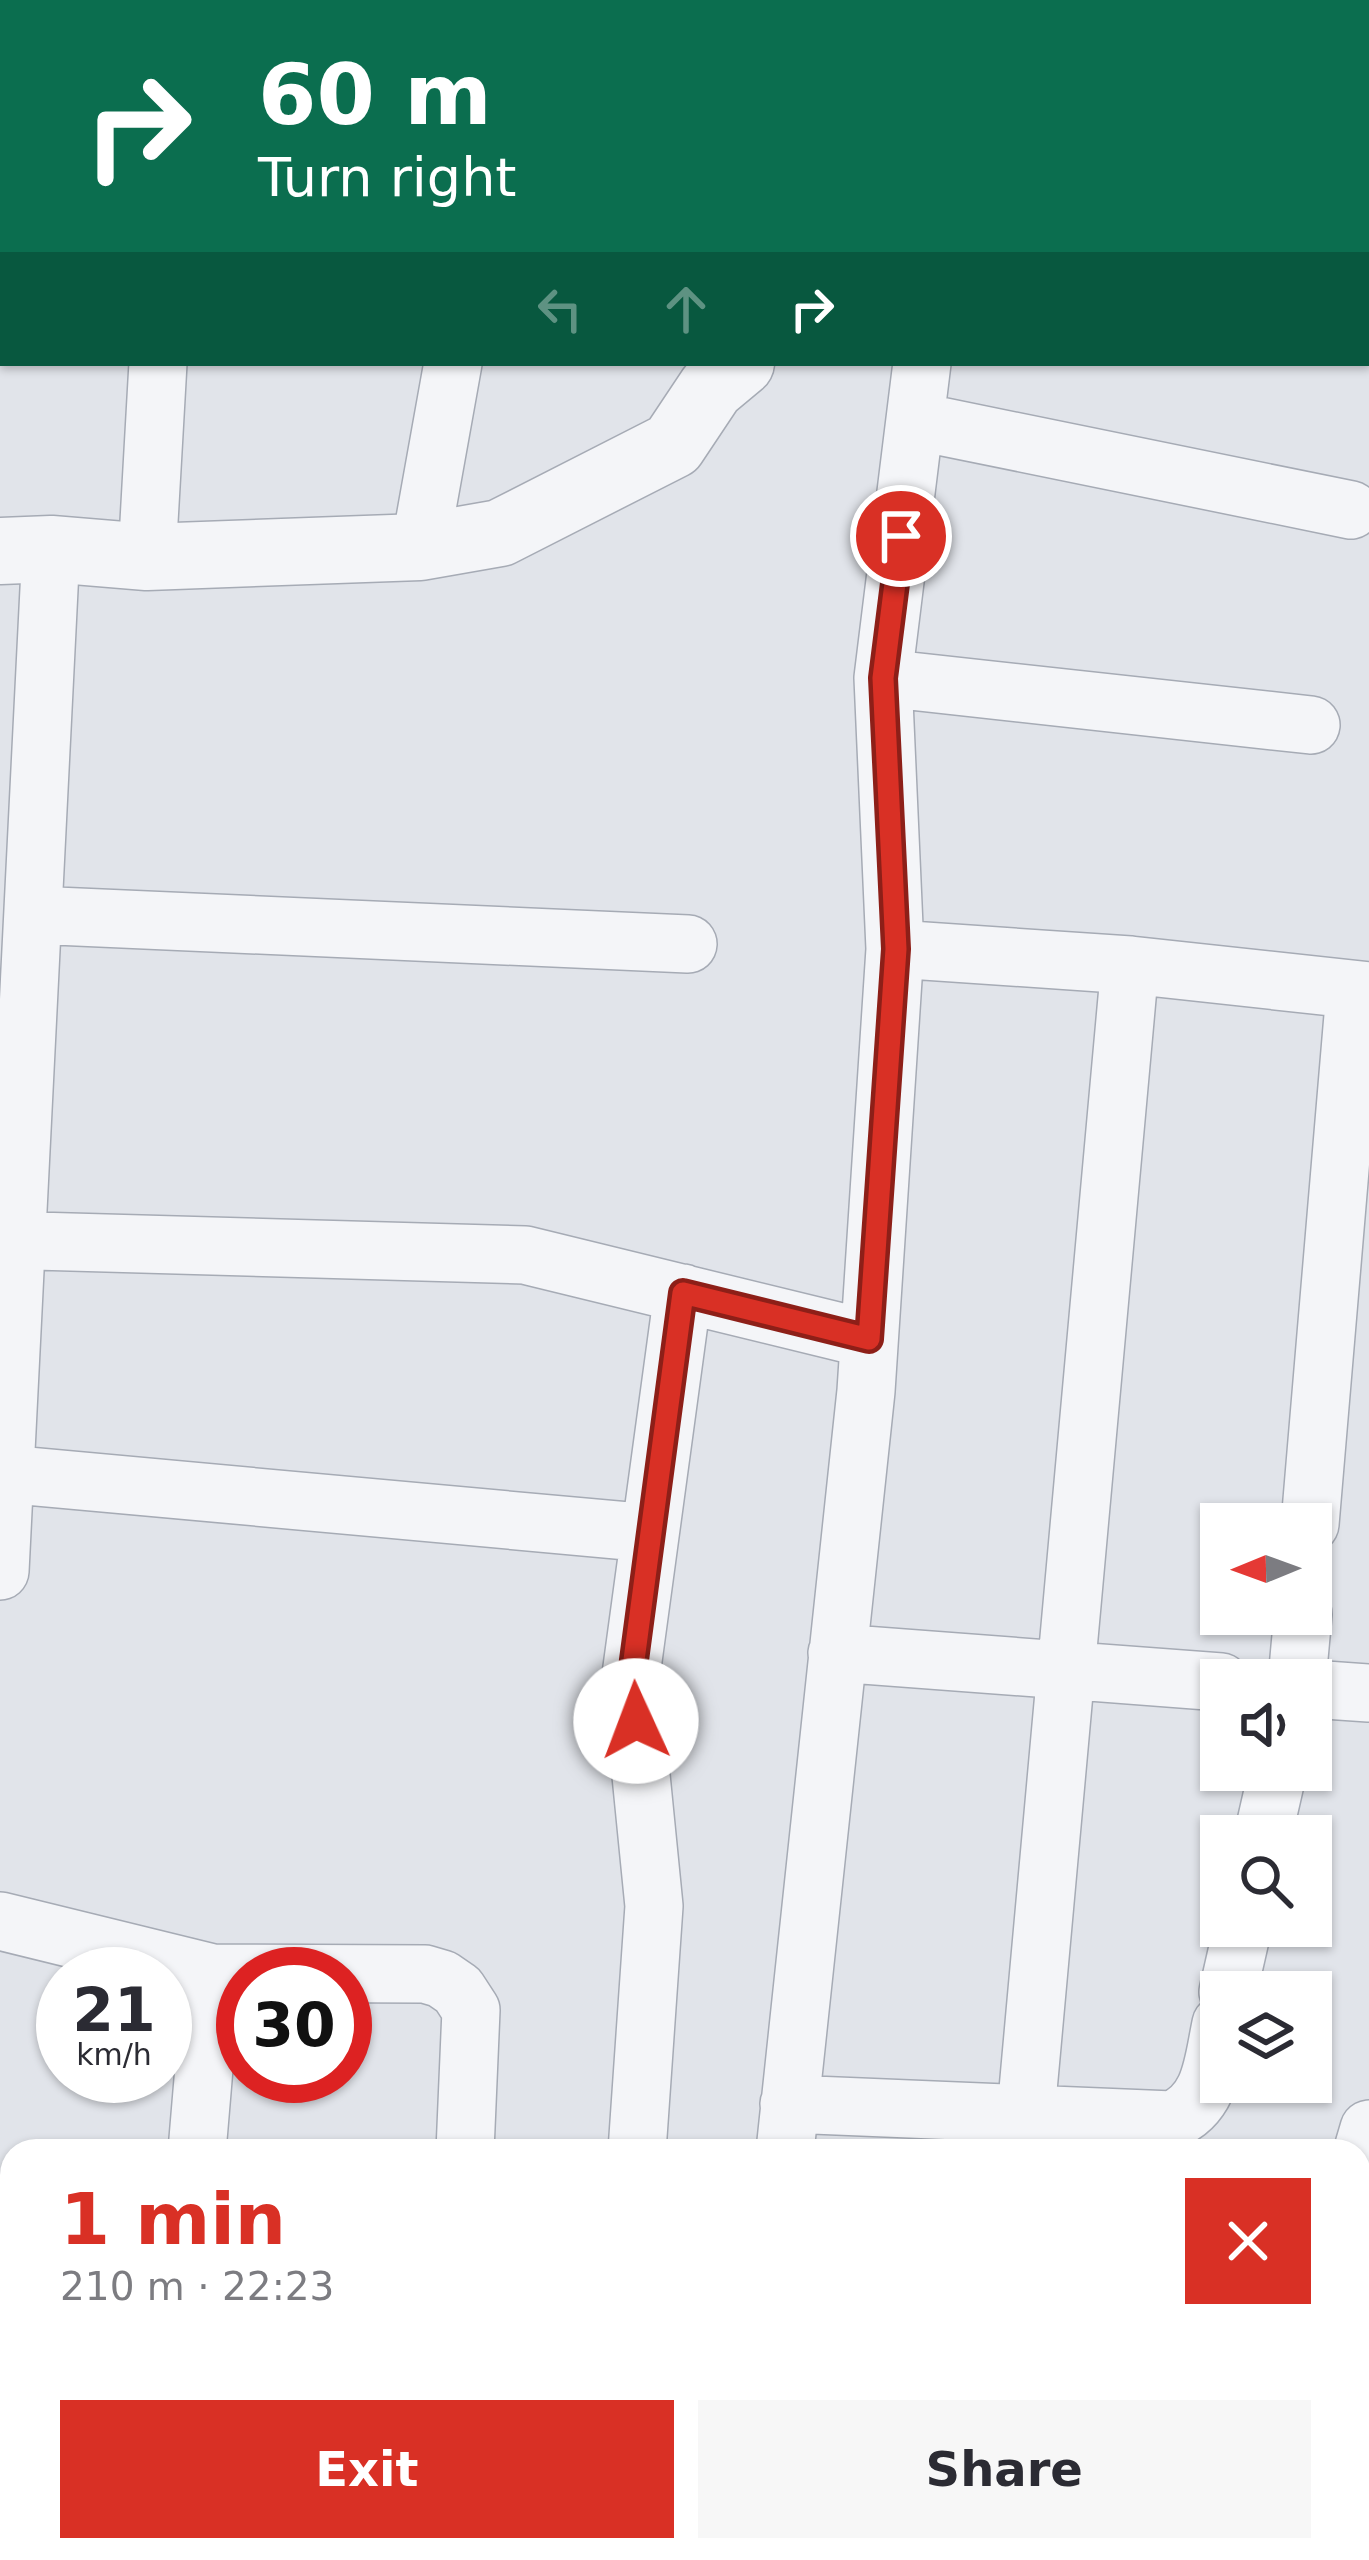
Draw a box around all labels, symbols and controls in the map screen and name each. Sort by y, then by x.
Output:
text: 60 m [258,46,492,144]
icon: right [60,48,216,204]
text: Turn right [258,146,517,209]
icon: left [527,276,593,342]
icon: ahead [653,276,719,342]
icon: right [779,276,845,342]
pin [850,485,952,587]
icon: arrive [868,503,934,569]
north arrow [1200,1503,1332,1635]
map controls [1200,1503,1332,2103]
position arrow [573,1658,699,1784]
button: sound [1200,1659,1332,1791]
button: search [1200,1815,1332,1947]
speed limit sign: 30 [216,1947,372,2103]
button: layers [1200,1971,1332,2103]
text: 21 [72,1975,156,2045]
text: km/h [76,2037,152,2072]
text: 1 min [60,2177,286,2261]
button: close [1185,2178,1311,2304]
text: 210 m · 22:23 [60,2264,334,2309]
button: Exit [60,2400,674,2538]
button: Share [698,2400,1311,2538]

